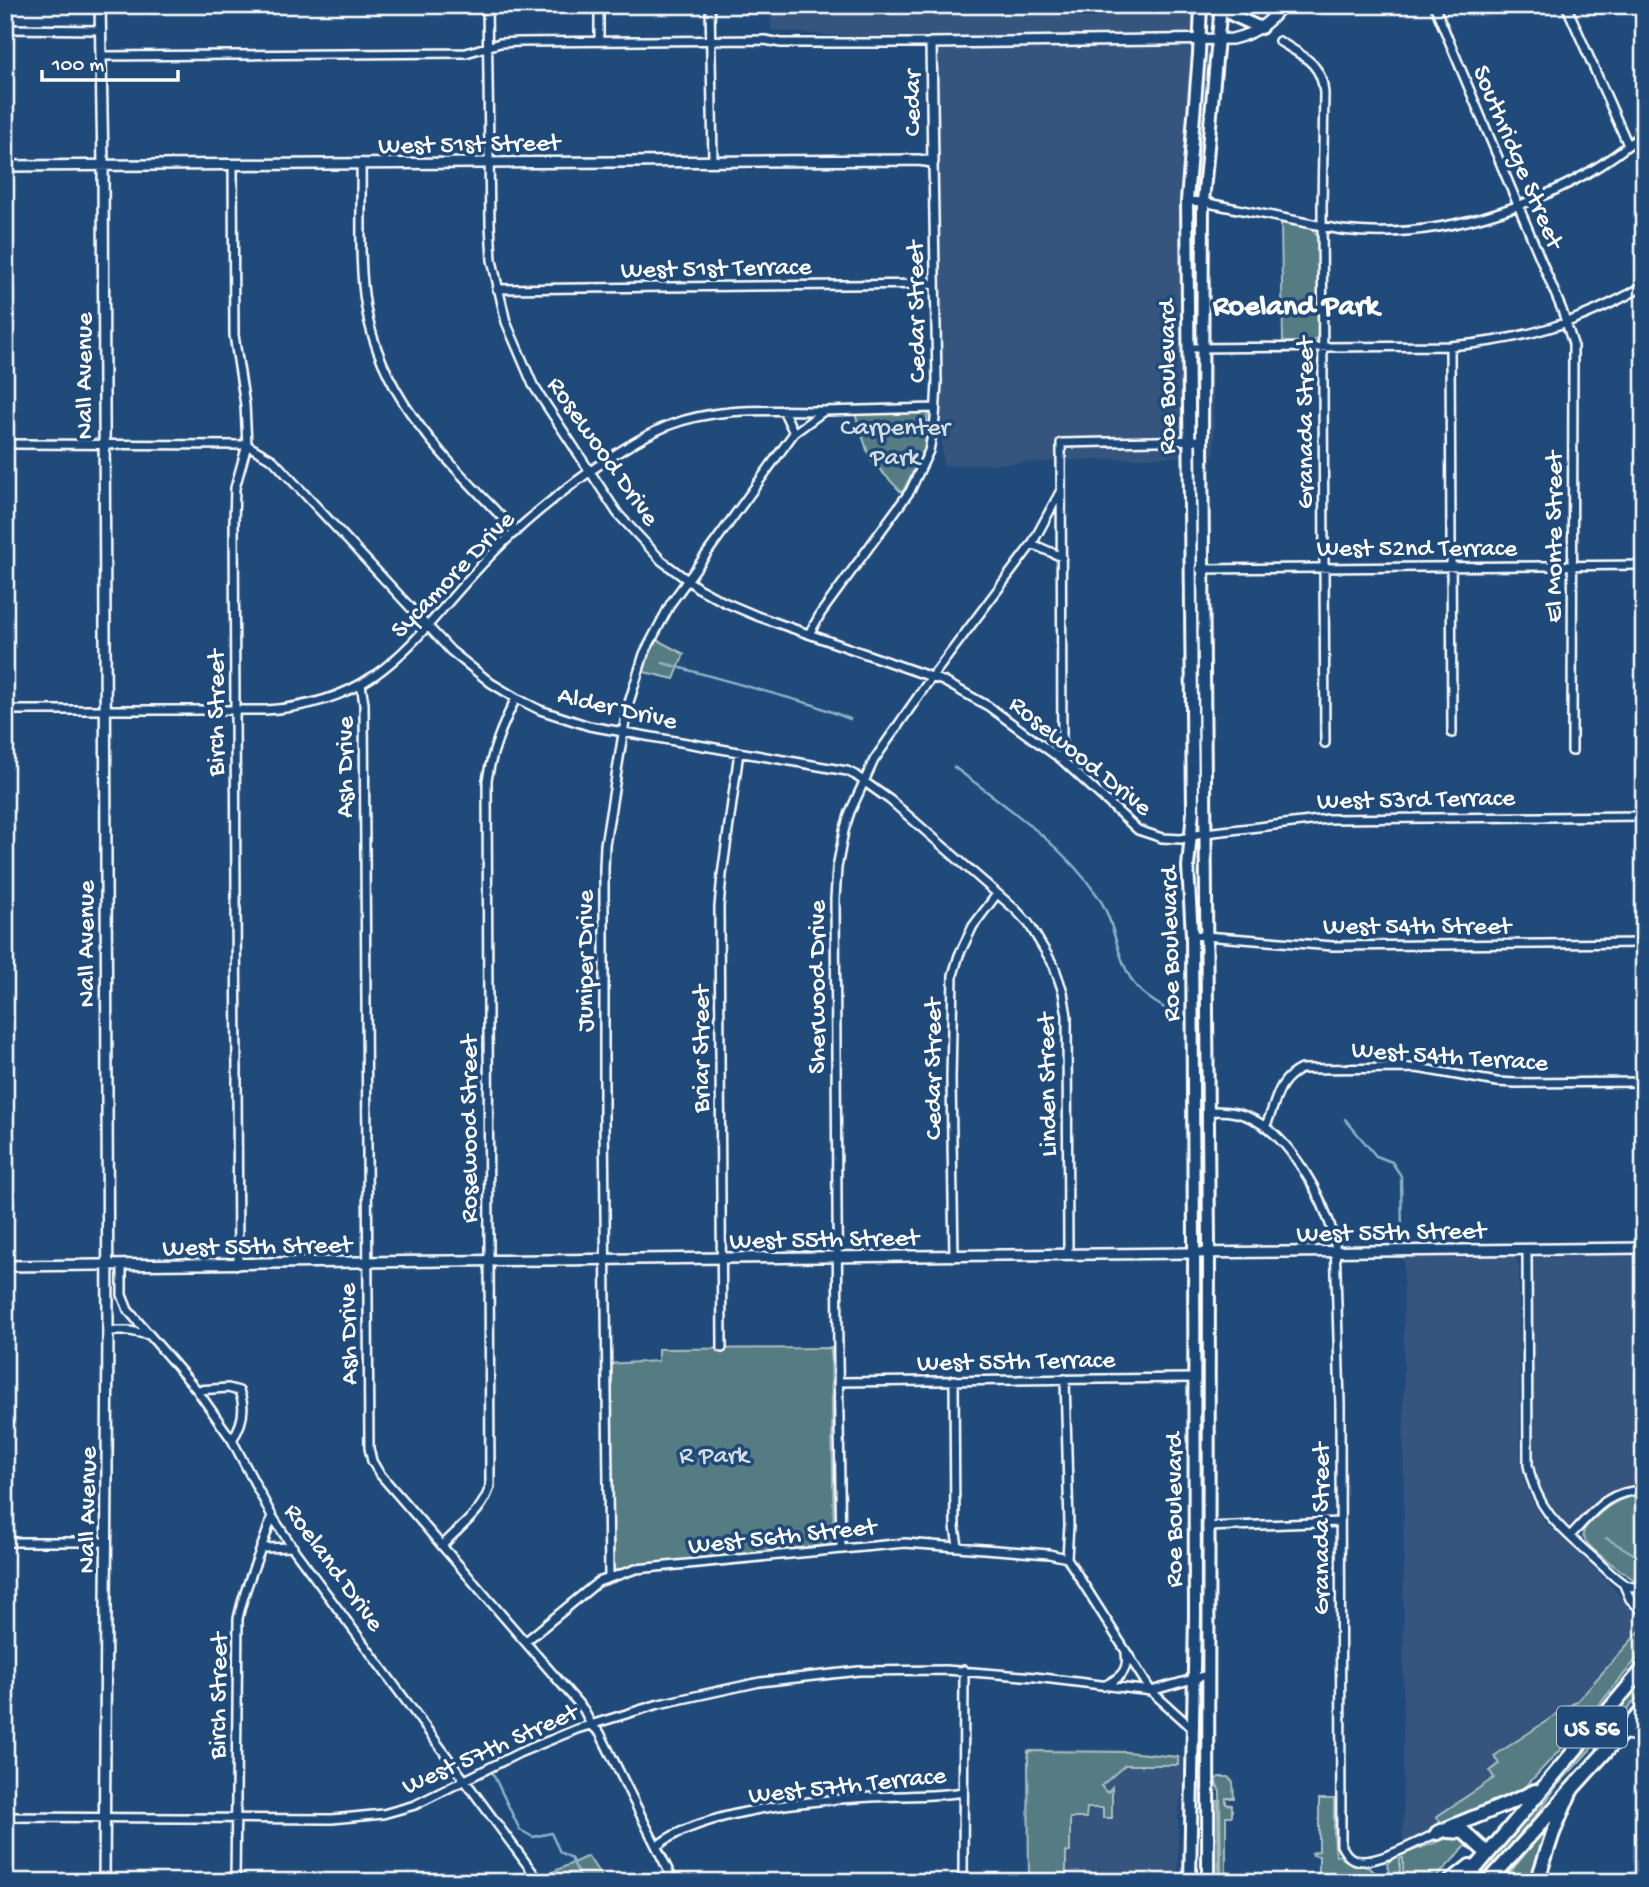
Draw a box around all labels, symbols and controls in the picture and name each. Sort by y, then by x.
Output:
scale bar [42,38,178,82]
text: 100 m [51,54,104,79]
street label: Southridge Street [1463,61,1569,256]
street label: Cedar [899,67,930,136]
street label: West 51st Street [378,129,563,164]
street label: Cedar Street [902,238,935,383]
street label: West 51st Terrace [620,253,812,288]
district label: Roeland Park [1212,291,1383,326]
street label: Roe Boulevard [1154,298,1185,455]
street label: Nall Avenue [71,312,102,440]
street label: Granada Street [1292,335,1323,509]
street label: Rosewood Drive [538,372,665,534]
park label: Carpenter Park [840,414,953,475]
street label: El Monte Street [1541,449,1572,623]
street label: Sycamore Drive [386,505,523,646]
street label: West 52nd Terrace [1317,535,1518,566]
street label: Birch Street [203,647,234,777]
street label: Alder Drive [554,682,680,739]
street label: Rosewood Drive [1001,690,1157,825]
street label: Ash Drive [332,716,363,818]
street label: West 53rd Terrace [1317,784,1516,819]
street label: Roe Boulevard [1156,864,1189,1022]
street label: Nall Avenue [73,880,104,1008]
street label: Juniper Drive [572,889,603,1032]
street label: Sherwood Drive [804,899,835,1074]
street label: West 54th Street [1323,913,1513,944]
street label: Briar Street [688,983,719,1114]
street label: Cedar Street [920,996,951,1140]
street label: Linden Street [1033,1010,1066,1157]
street label: Rosewood Street [456,1033,487,1223]
street label: West 54th Terrace [1350,1036,1550,1081]
street label: West 55th Street [1296,1217,1488,1252]
street label: West 55th Street [729,1224,921,1259]
street label: West 55th Street [162,1231,354,1266]
street label: Ash Drive [334,1282,367,1385]
street label: West 55th Terrace [917,1346,1116,1381]
street label: Roe Boulevard [1161,1431,1192,1588]
street label: Granada Street [1308,1441,1339,1615]
park label: R Park [679,1442,751,1473]
street label: Nall Avenue [73,1446,106,1574]
street label: Roeland Drive [275,1498,390,1639]
street label: West 56th Street [687,1513,880,1564]
street label: Birch Street [204,1630,237,1761]
street label: West 57th Street [398,1698,586,1804]
road number: US 56 [1557,1707,1627,1748]
street label: West 57th Terrace [747,1762,948,1813]

